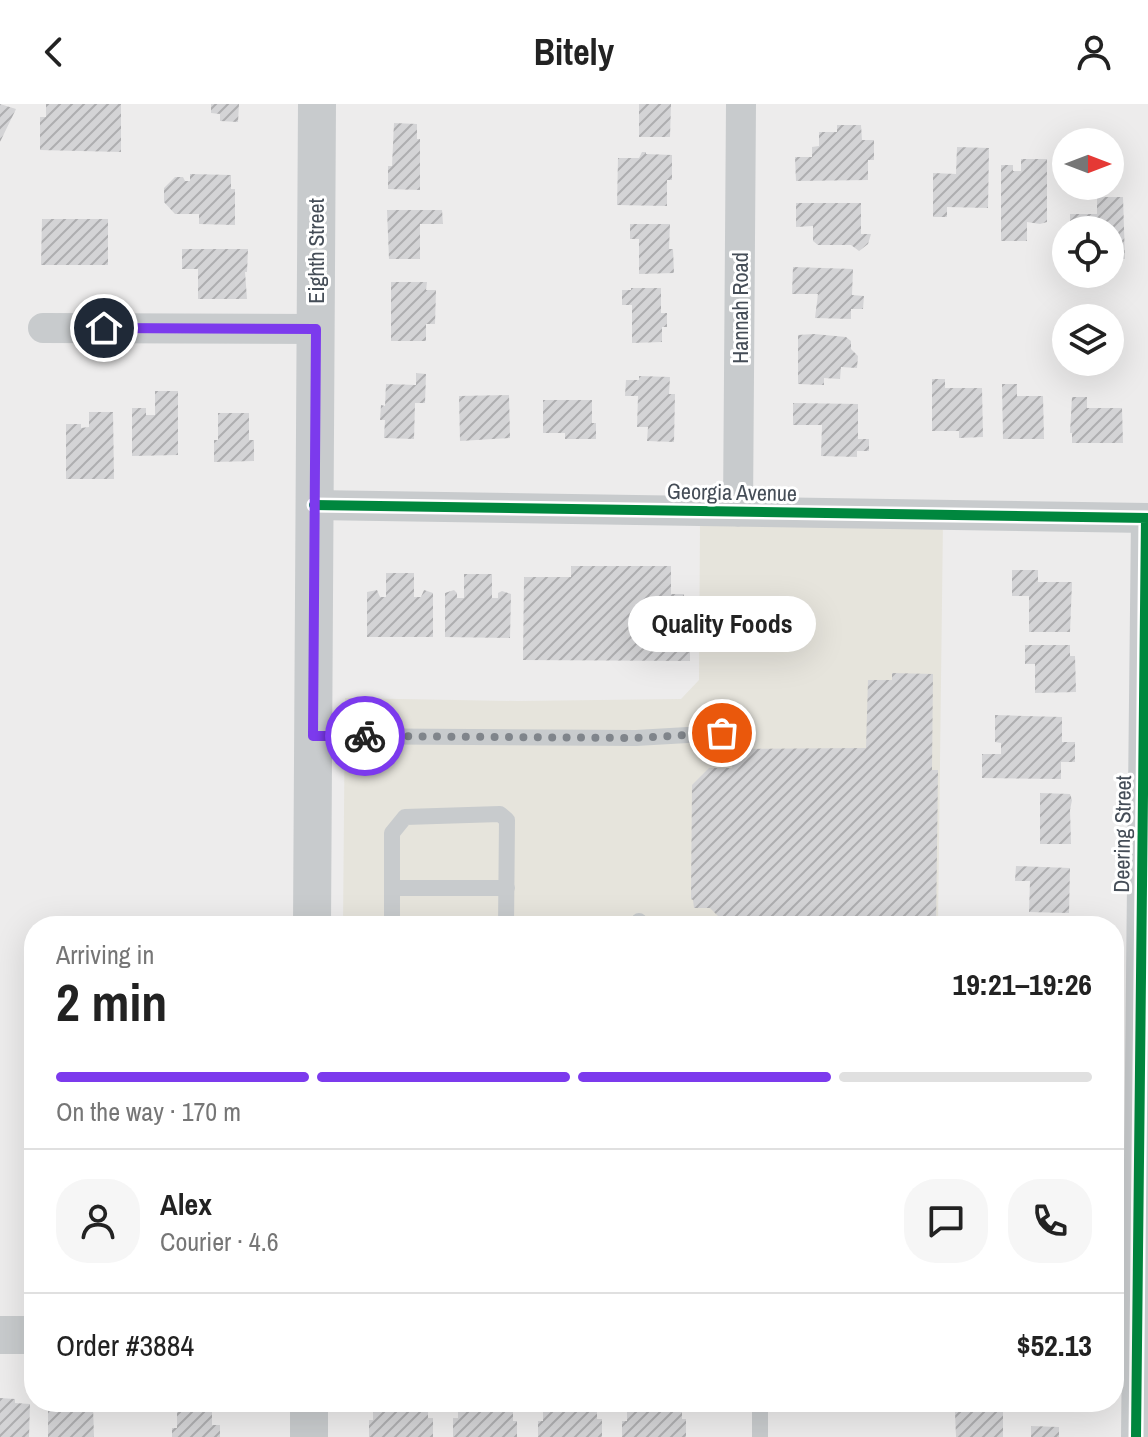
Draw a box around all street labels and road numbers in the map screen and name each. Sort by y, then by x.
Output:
street label: Eighth Street [301,198,331,304]
street label: Hannah Road [725,252,755,364]
street label: Georgia Avenue [667,476,797,508]
street label: Deering Street [1106,775,1138,893]

